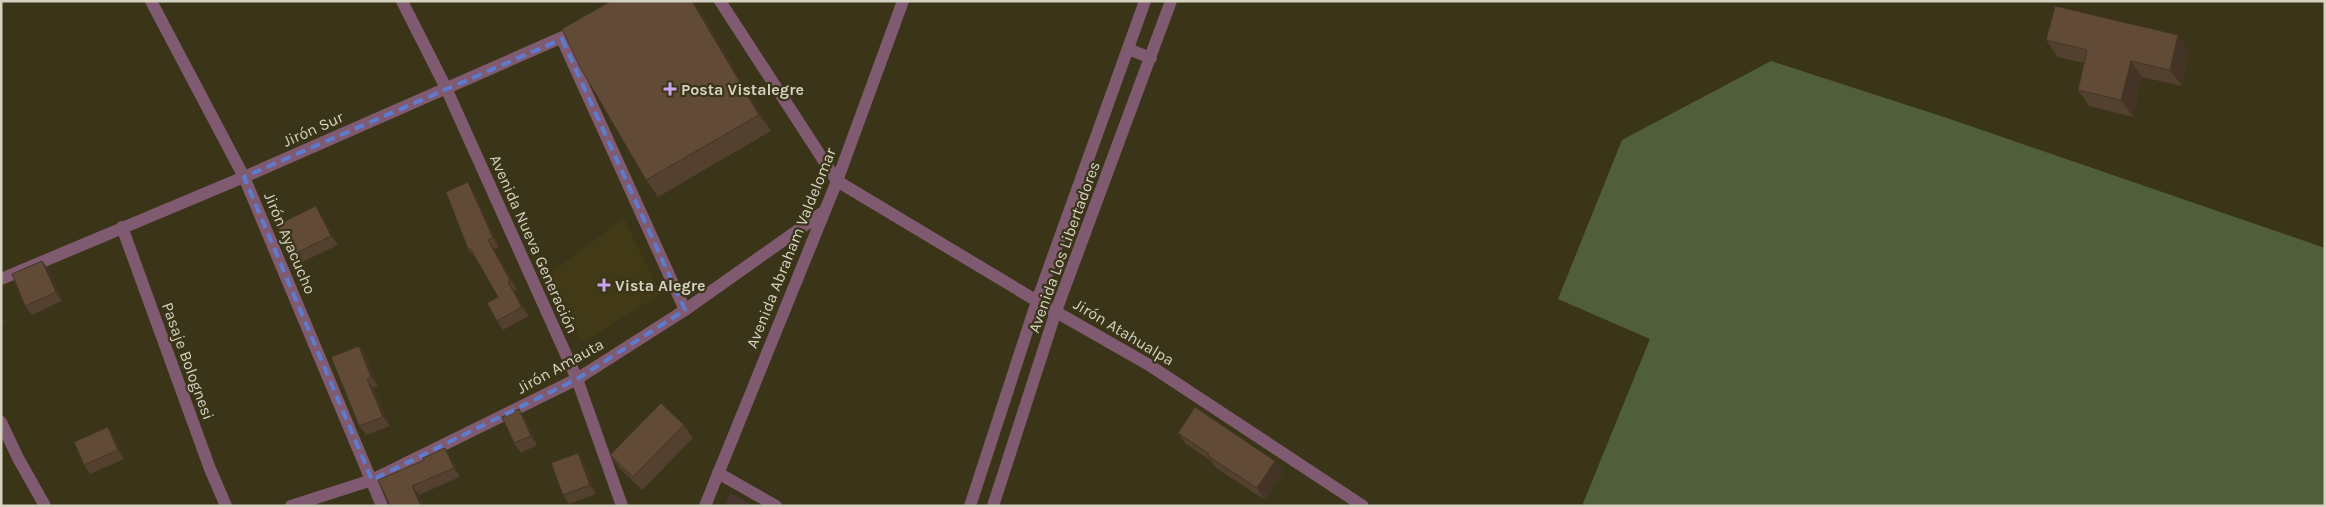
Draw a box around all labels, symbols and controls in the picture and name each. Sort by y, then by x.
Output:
place label: Posta Vistalegre [681,80,804,99]
marker: Posta Vistalegre [663,82,677,96]
street label: Jirón Sur [280,107,346,151]
street label: Avenida Abraham Valdelomar [742,145,840,351]
street label: Avenida Nueva Generación [486,152,582,336]
street label: Avenida Los Libertadores [1024,159,1104,335]
street label: Jirón Ayacucho [260,189,320,297]
place label: Vista Alegre [615,276,705,295]
marker: Vista Alegre [597,278,611,292]
street label: Jirón Atahualpa [1070,294,1178,370]
street label: Pasaje Bolognesi [158,300,218,422]
street label: Jirón Amauta [513,334,607,398]

